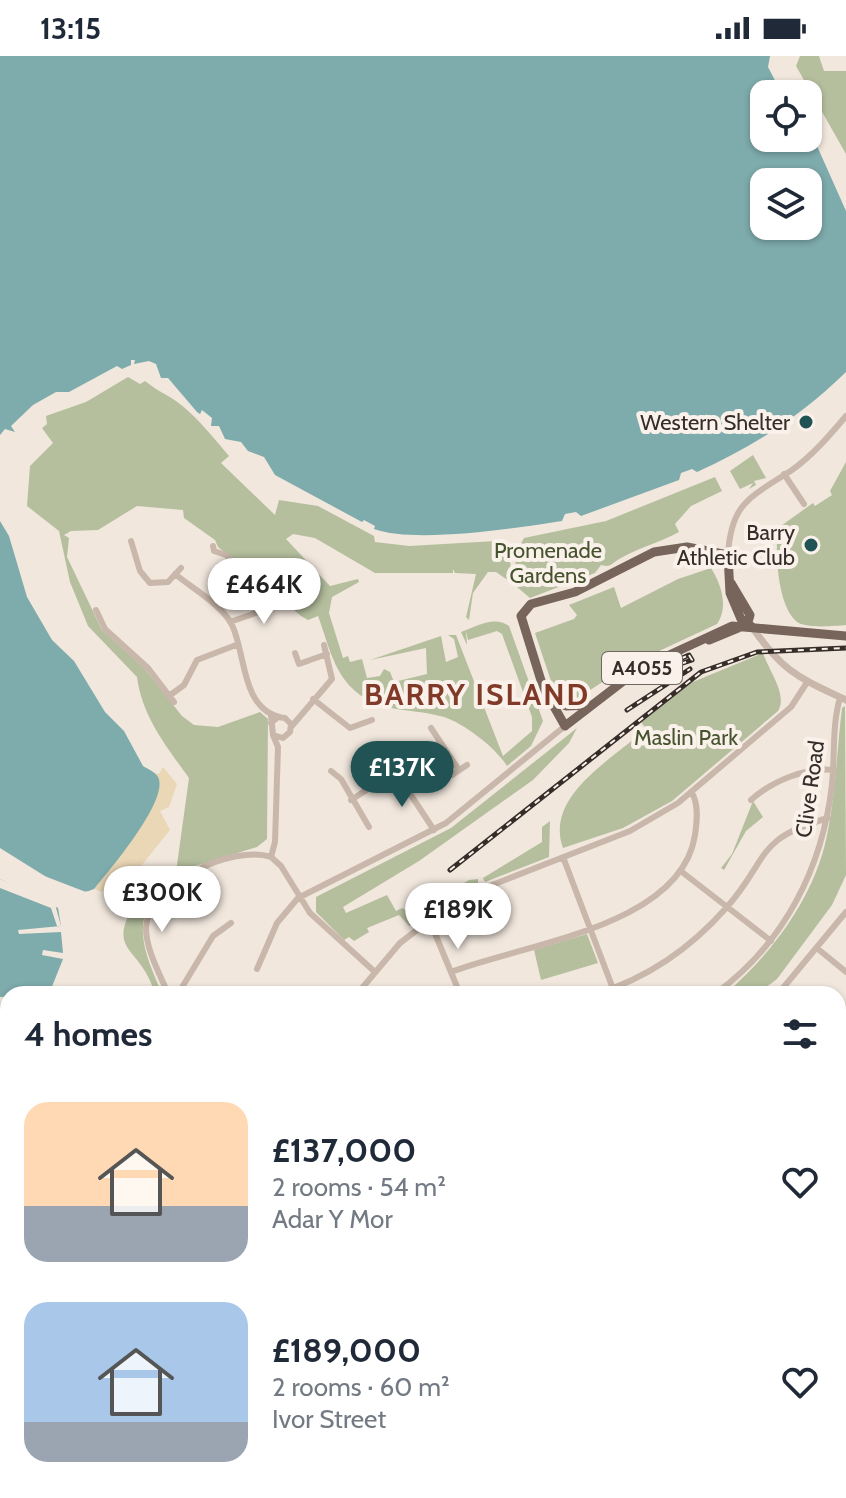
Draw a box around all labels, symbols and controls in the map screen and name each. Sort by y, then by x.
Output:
text: 13:15 [40,10,101,47]
map controls [750,80,822,240]
button: locate [750,80,822,152]
button: layers [750,168,822,240]
place label: Western Shelter [640,409,790,436]
marker: Western Shelter [797,413,815,431]
place label: Barry Athletic Club [677,519,795,571]
marker: Barry Athletic Club [802,536,820,554]
park label: Promenade Gardens [494,537,602,589]
pin: £464K [208,558,320,626]
text: £464K [226,568,302,600]
road number: A4055 [602,652,682,684]
district label: BARRY ISLAND [364,676,590,713]
park label: Maslin Park [634,724,738,751]
street label: Clive Road [790,739,830,839]
pin: £137K [346,741,458,809]
text: £137K [369,751,435,783]
pin: £300K [106,866,218,934]
text: £300K [122,876,202,908]
pin: £189K [402,883,514,951]
text: £189K [423,893,493,925]
icon: filters [778,1012,822,1056]
text: 4 homes [24,1013,152,1055]
text: £137,000 [272,1129,416,1171]
icon: home [88,1134,184,1230]
icon: heart [778,1160,822,1204]
text: 2 rooms · 54 m² [272,1171,446,1203]
text: Adar Y Mor [272,1203,393,1235]
text: £189,000 [272,1329,421,1371]
icon: home [88,1334,184,1430]
icon: heart [778,1360,822,1404]
text: 2 rooms · 60 m² [272,1371,450,1403]
text: Ivor Street [272,1403,386,1435]

